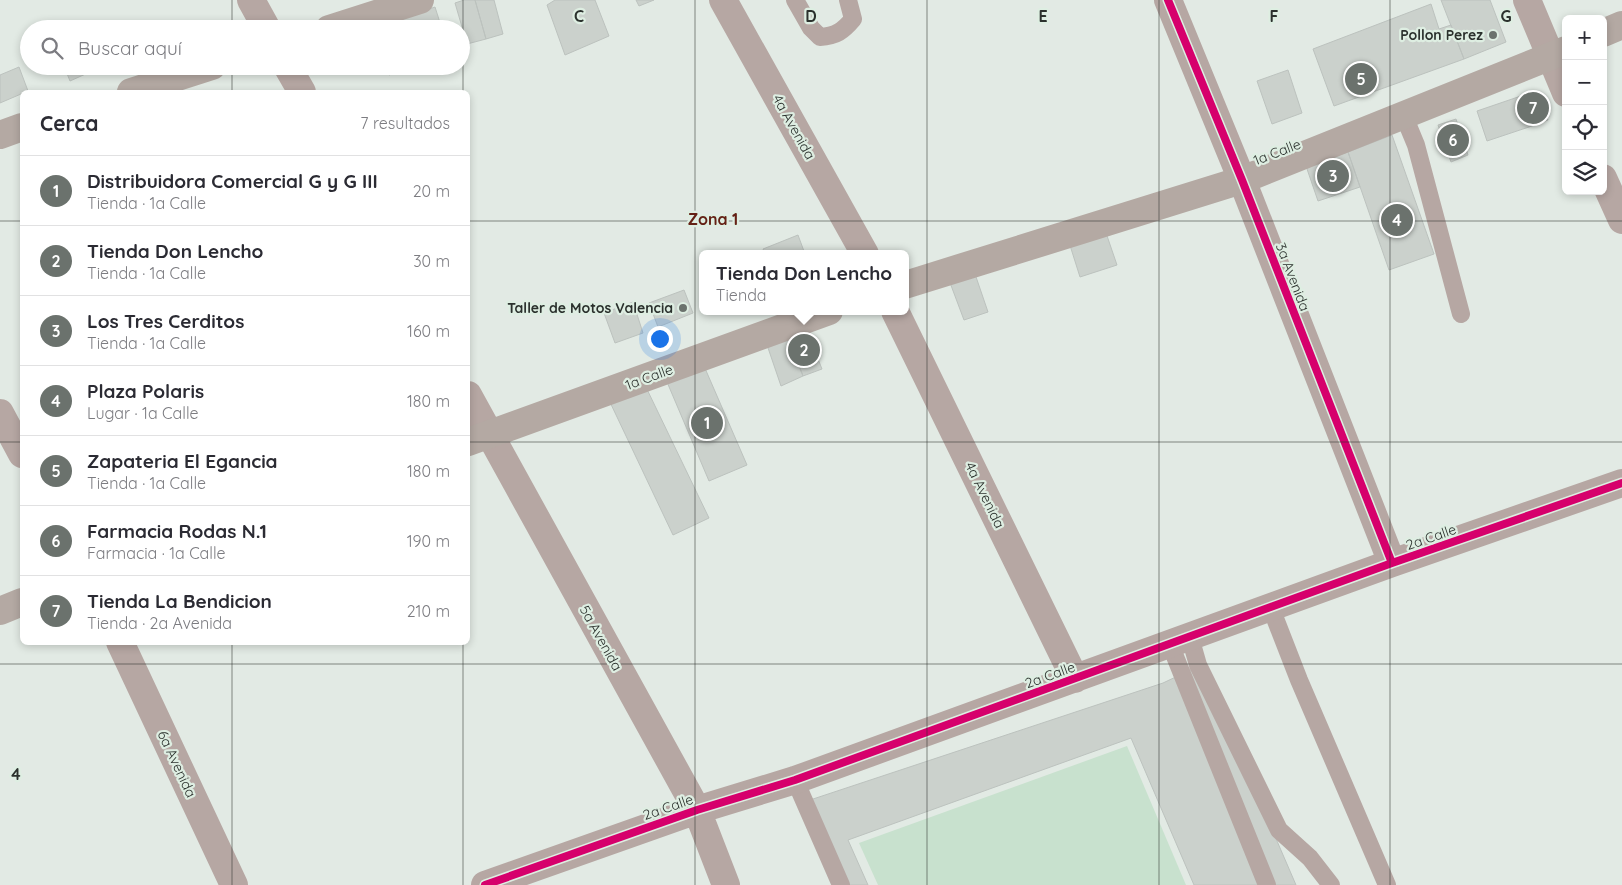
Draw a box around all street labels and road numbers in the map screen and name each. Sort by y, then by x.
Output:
street label: 4a Avenida [769,91,819,163]
street label: 1a Calle [1251,135,1303,169]
street label: 3a Avenida [1272,240,1314,314]
street label: 1a Calle [623,360,675,394]
street label: 4a Avenida [961,459,1009,531]
street label: 2a Calle [1404,520,1459,554]
street label: 5a Avenida [576,602,626,674]
street label: 2a Calle [1023,658,1078,692]
street label: 6a Avenida [154,728,200,800]
street label: 2a Calle [641,790,696,824]

